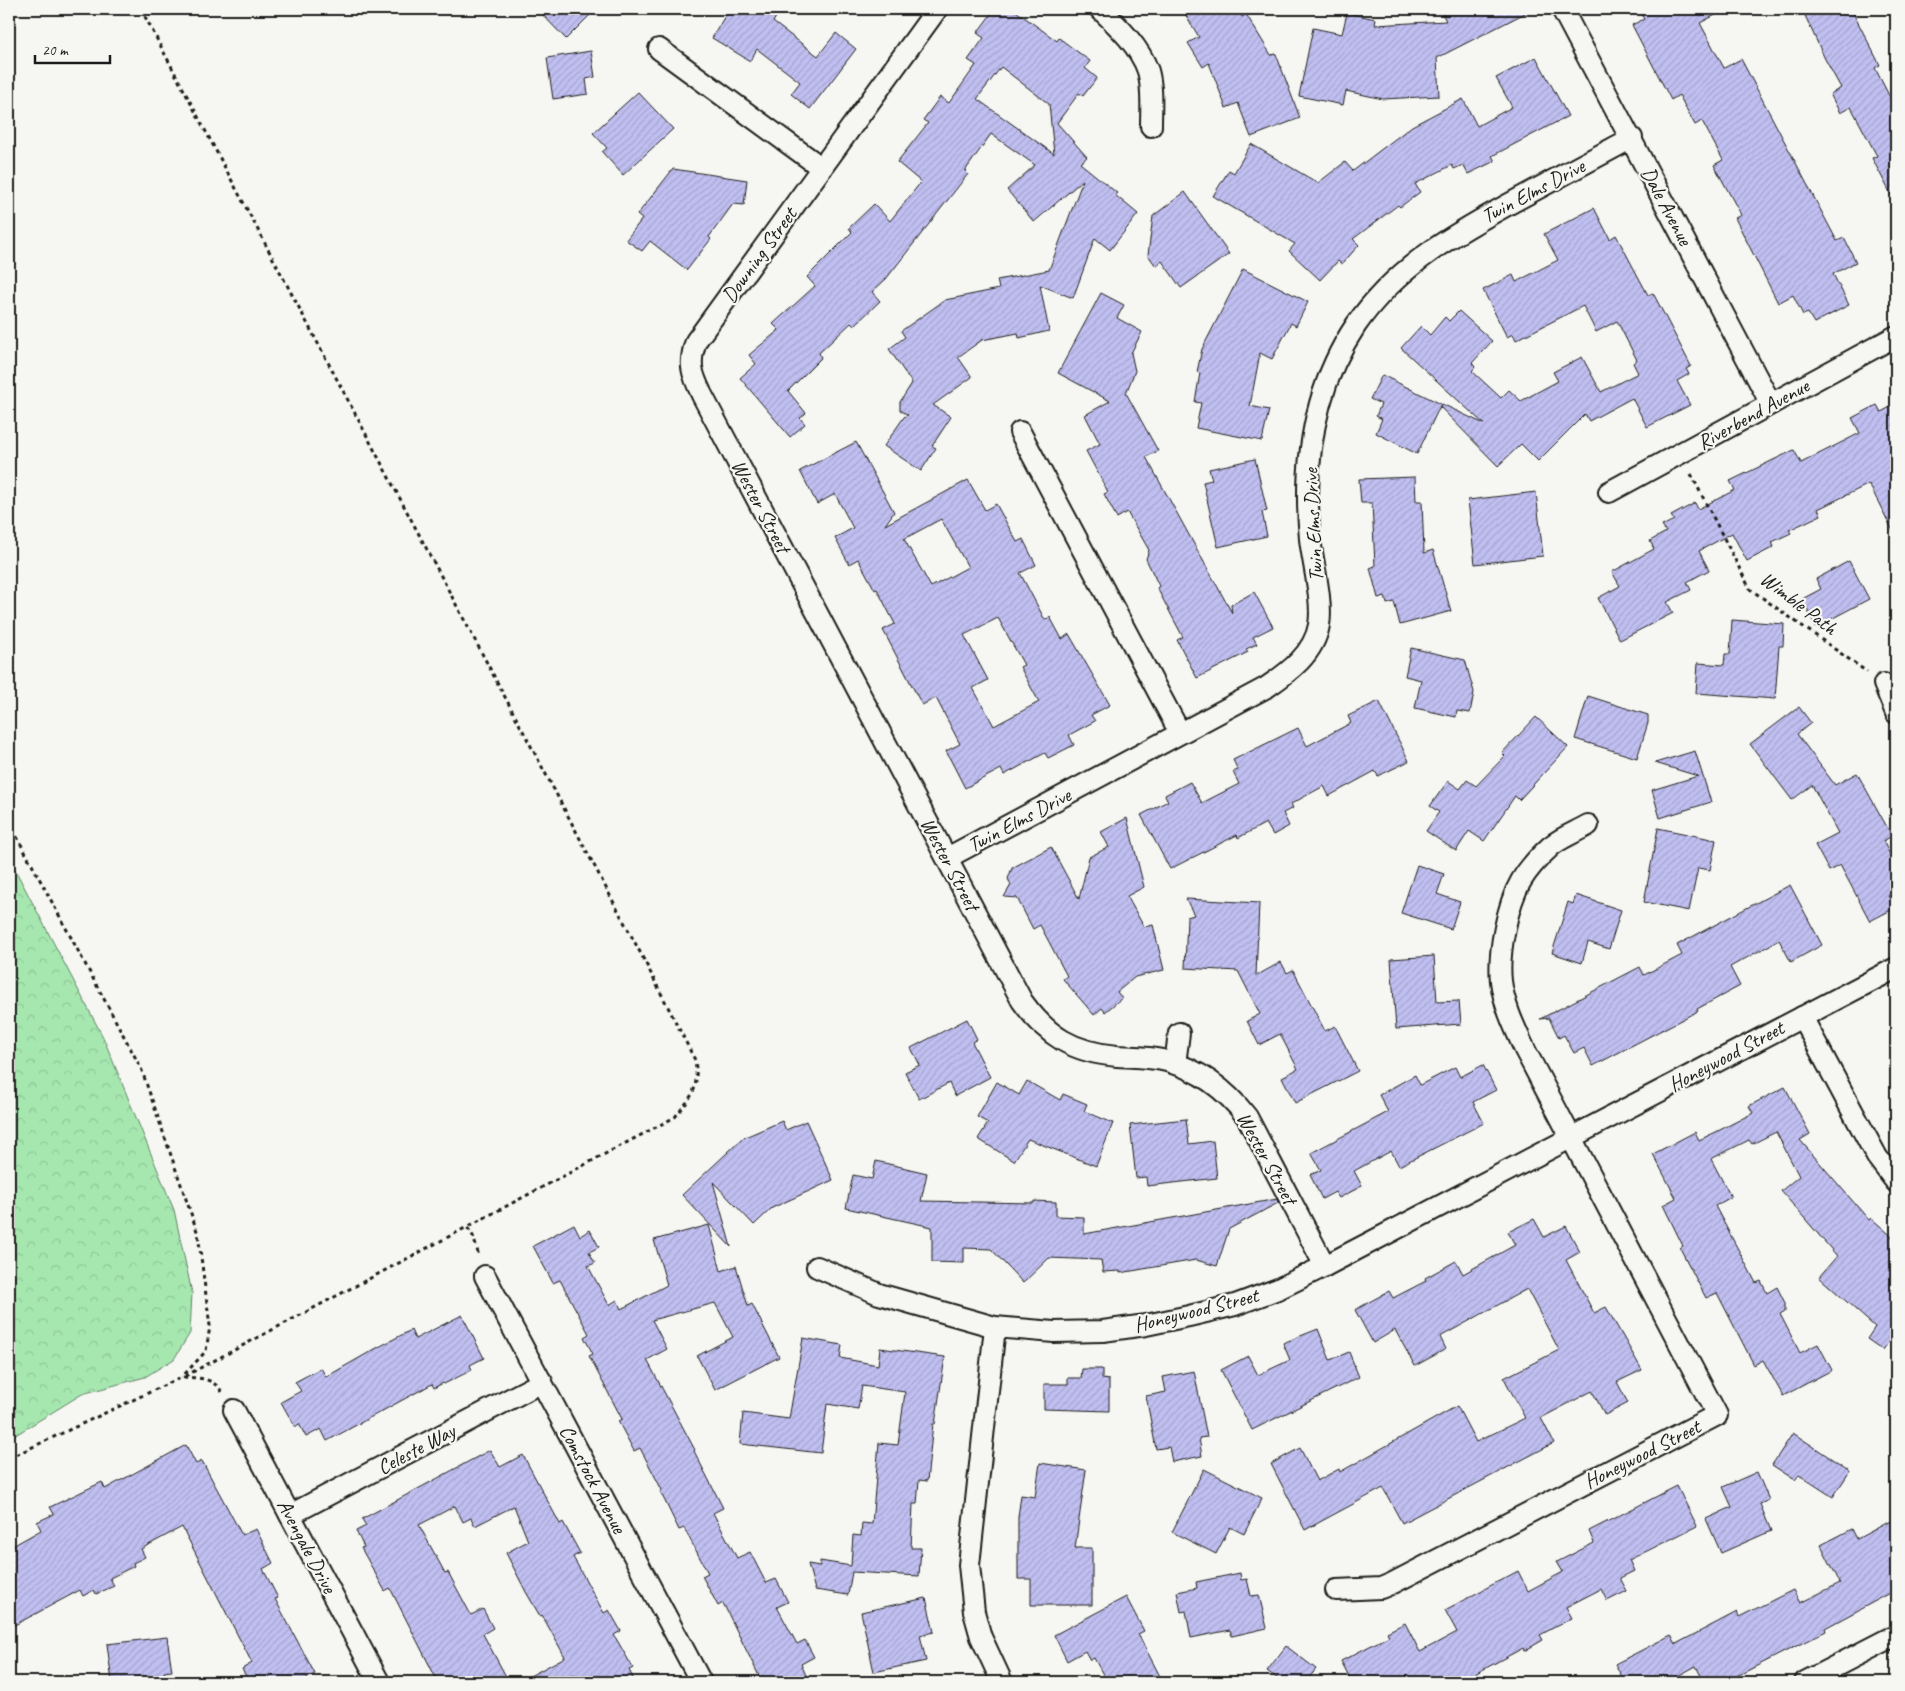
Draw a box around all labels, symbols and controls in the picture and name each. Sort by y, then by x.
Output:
scale bar [35,32,110,64]
text: 20 m [42,41,69,60]
street label: Twin Elms Drive [1477,152,1590,229]
street label: Dale Avenue [1636,162,1699,251]
street label: Downing Street [716,201,803,308]
street label: Riverbend Avenue [1693,372,1814,455]
street label: Wester Street [726,455,798,560]
street label: Twin Elms Drive [1297,467,1329,582]
street label: Wimble Path [1755,566,1844,641]
street label: Twin Elms Drive [963,781,1076,858]
street label: Wester Street [915,813,987,918]
street label: Honeywood Street [1664,1014,1790,1097]
street label: Wester Street [1231,1107,1304,1211]
street label: Honeywood Street [1131,1282,1263,1338]
street label: Honeywood Street [1580,1413,1706,1494]
street label: Celeste Way [373,1417,461,1480]
street label: Comstock Avenue [554,1420,633,1539]
street label: Avengale Drive [271,1495,343,1598]

